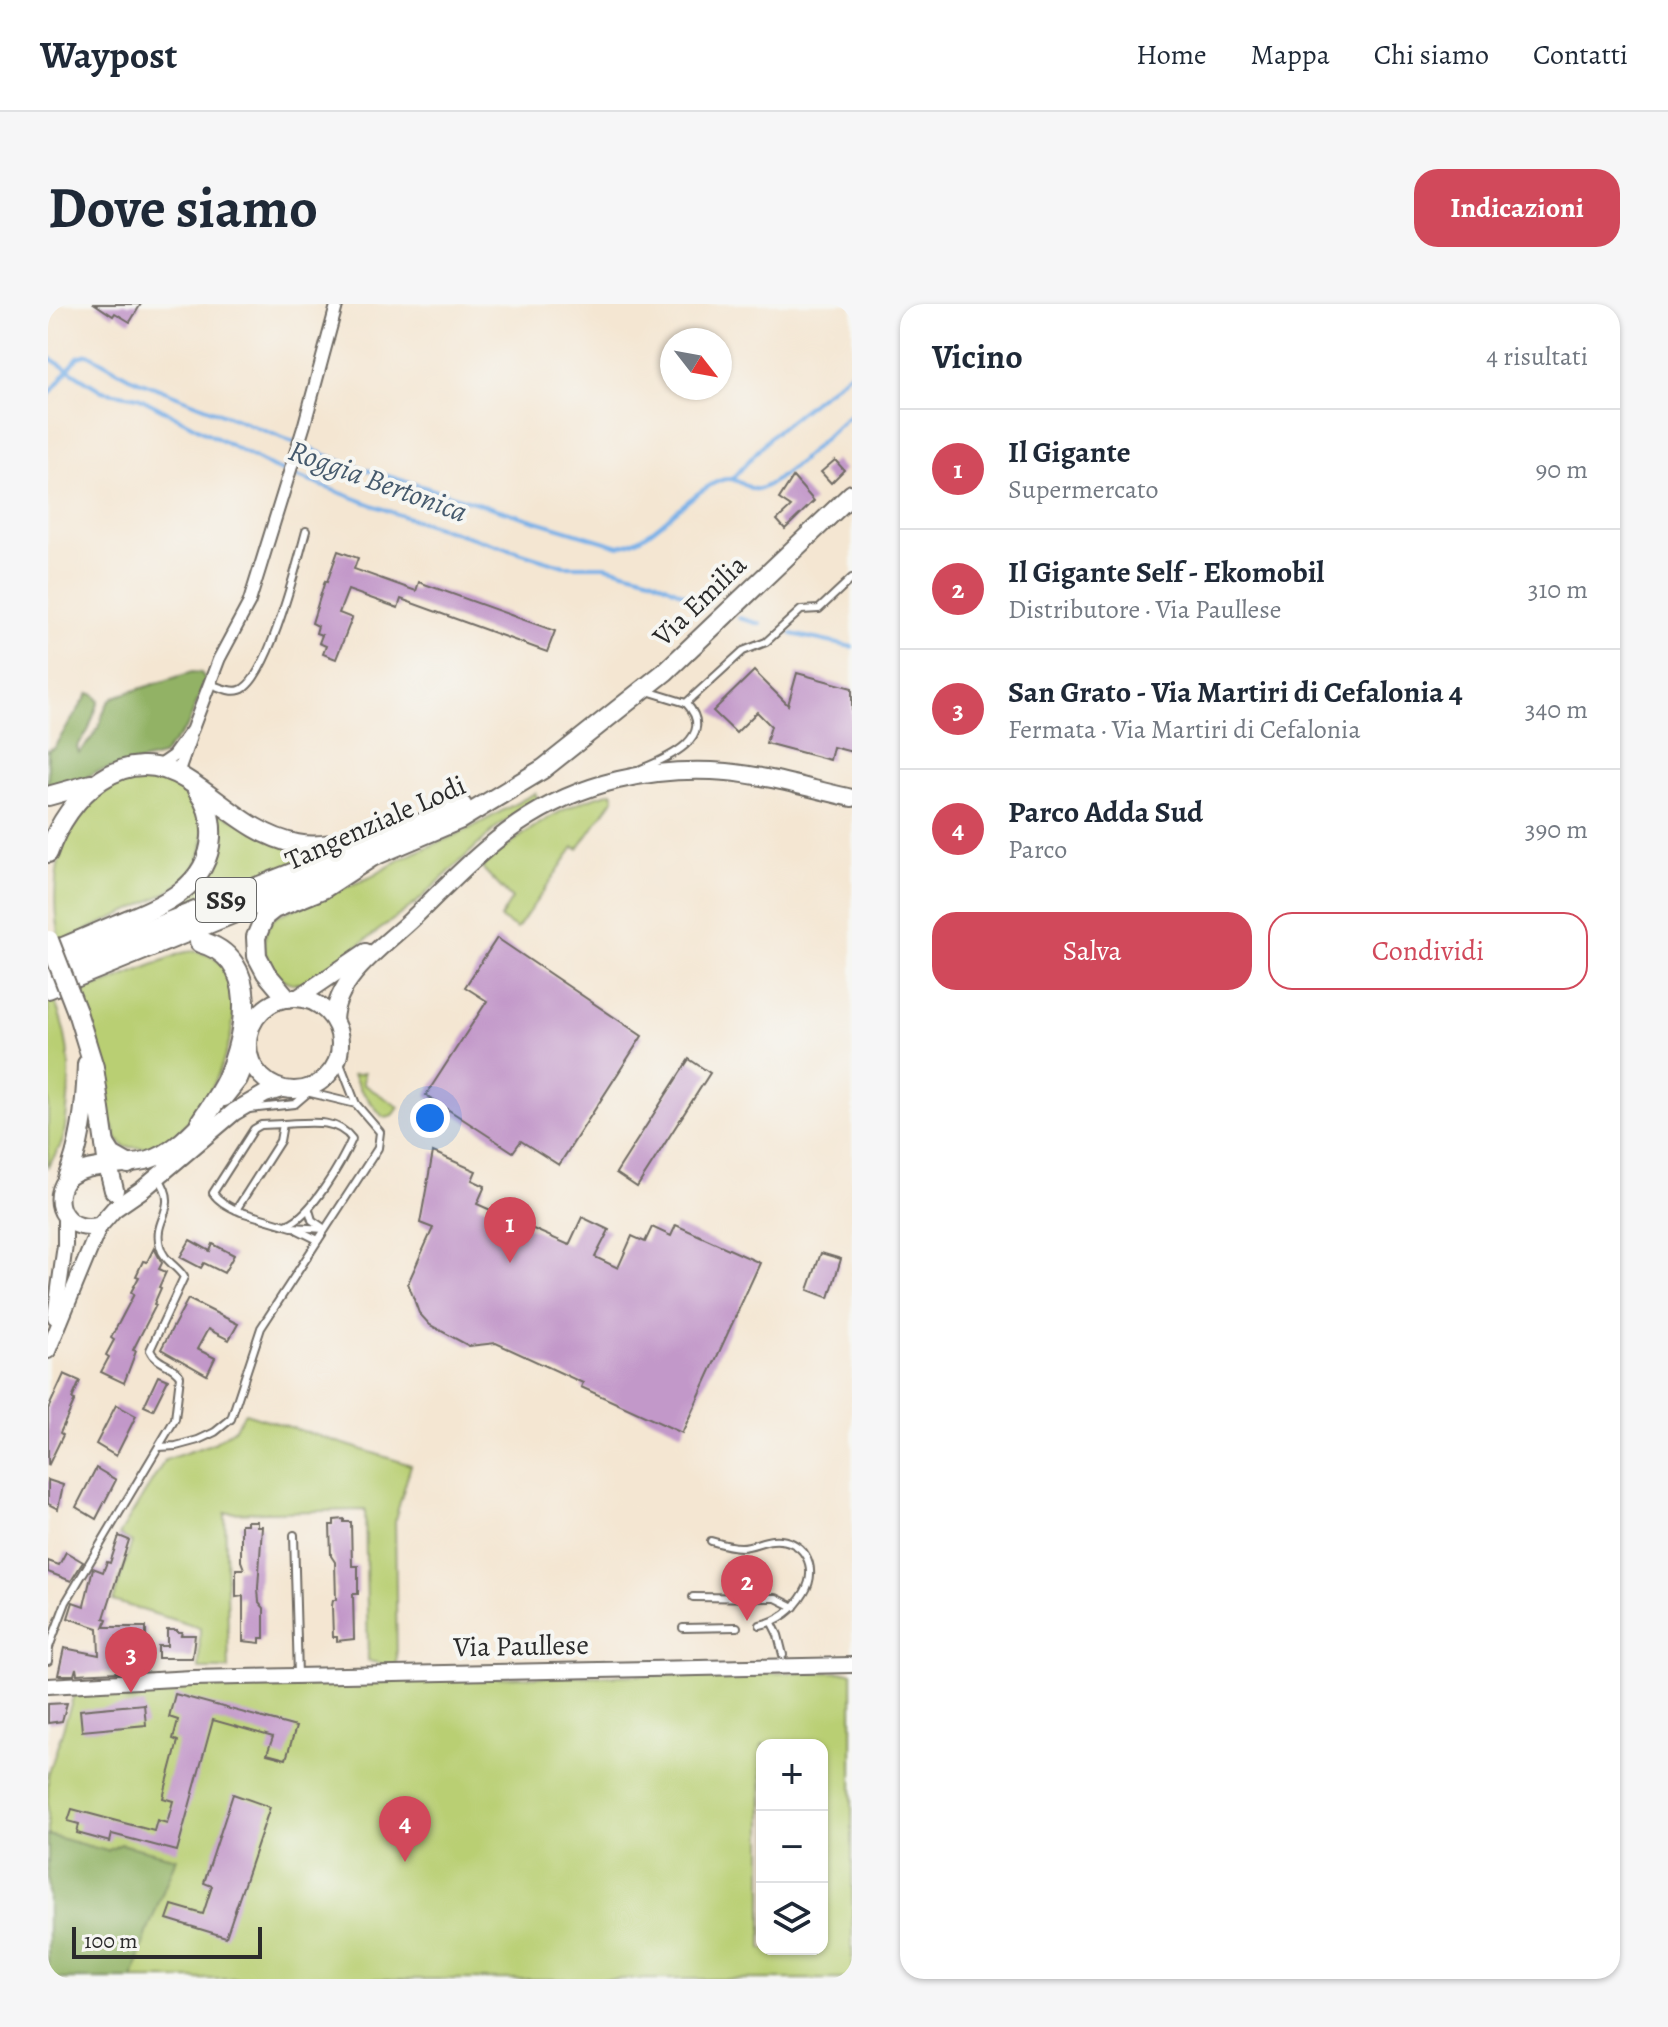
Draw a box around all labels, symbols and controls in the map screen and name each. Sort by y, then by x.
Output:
text: Waypost [40,29,177,81]
text: Home [1136,36,1207,74]
text: Mappa [1251,36,1330,74]
text: Chi siamo [1374,36,1489,74]
text: Contatti [1533,36,1628,74]
button: Indicazioni [1414,169,1620,247]
text: Dove siamo [48,170,318,246]
north arrow [660,328,732,400]
text: Vicino [932,333,1023,380]
text: 4 risultati [1486,339,1588,374]
water label: Roggia Bertonica [283,430,473,532]
text: Il Gigante [1008,432,1131,472]
text: 1 [953,452,963,487]
text: 90 m [1536,452,1588,487]
text: Supermercato [1008,472,1159,507]
street label: Via Emilia [644,546,755,656]
text: Il Gigante Self - Ekomobil [1008,552,1324,592]
text: 2 [952,572,964,607]
text: 310 m [1528,572,1588,607]
text: Distributore · Via Paullese [1008,592,1281,627]
text: San Grato - Via Martiri di Cefalonia 4 [1008,672,1463,712]
text: 3 [952,692,964,727]
text: 340 m [1525,692,1588,727]
text: Fermata · Via Martiri di Cefalonia [1008,712,1361,747]
street label: Tangenziale Lodi [279,766,472,880]
text: Parco Adda Sud [1008,792,1203,832]
text: 4 [952,812,964,847]
text: 390 m [1525,812,1588,847]
text: Parco [1008,832,1067,867]
road number: SS9 [196,878,256,922]
button: Salva [932,912,1252,990]
button: Condividi [1268,912,1588,990]
your location [410,1098,450,1138]
pin: 1 [484,1197,536,1263]
pin: 2 [721,1555,773,1621]
street label: Via Paullese [452,1626,589,1666]
pin: 3 [105,1627,157,1693]
map controls [756,1739,828,1955]
button: + [756,1739,828,1811]
pin: 4 [379,1796,431,1862]
button: − [756,1811,828,1883]
button: layers [756,1883,828,1955]
scale bar [72,1923,262,1959]
text: 100 m [84,1926,138,1956]

